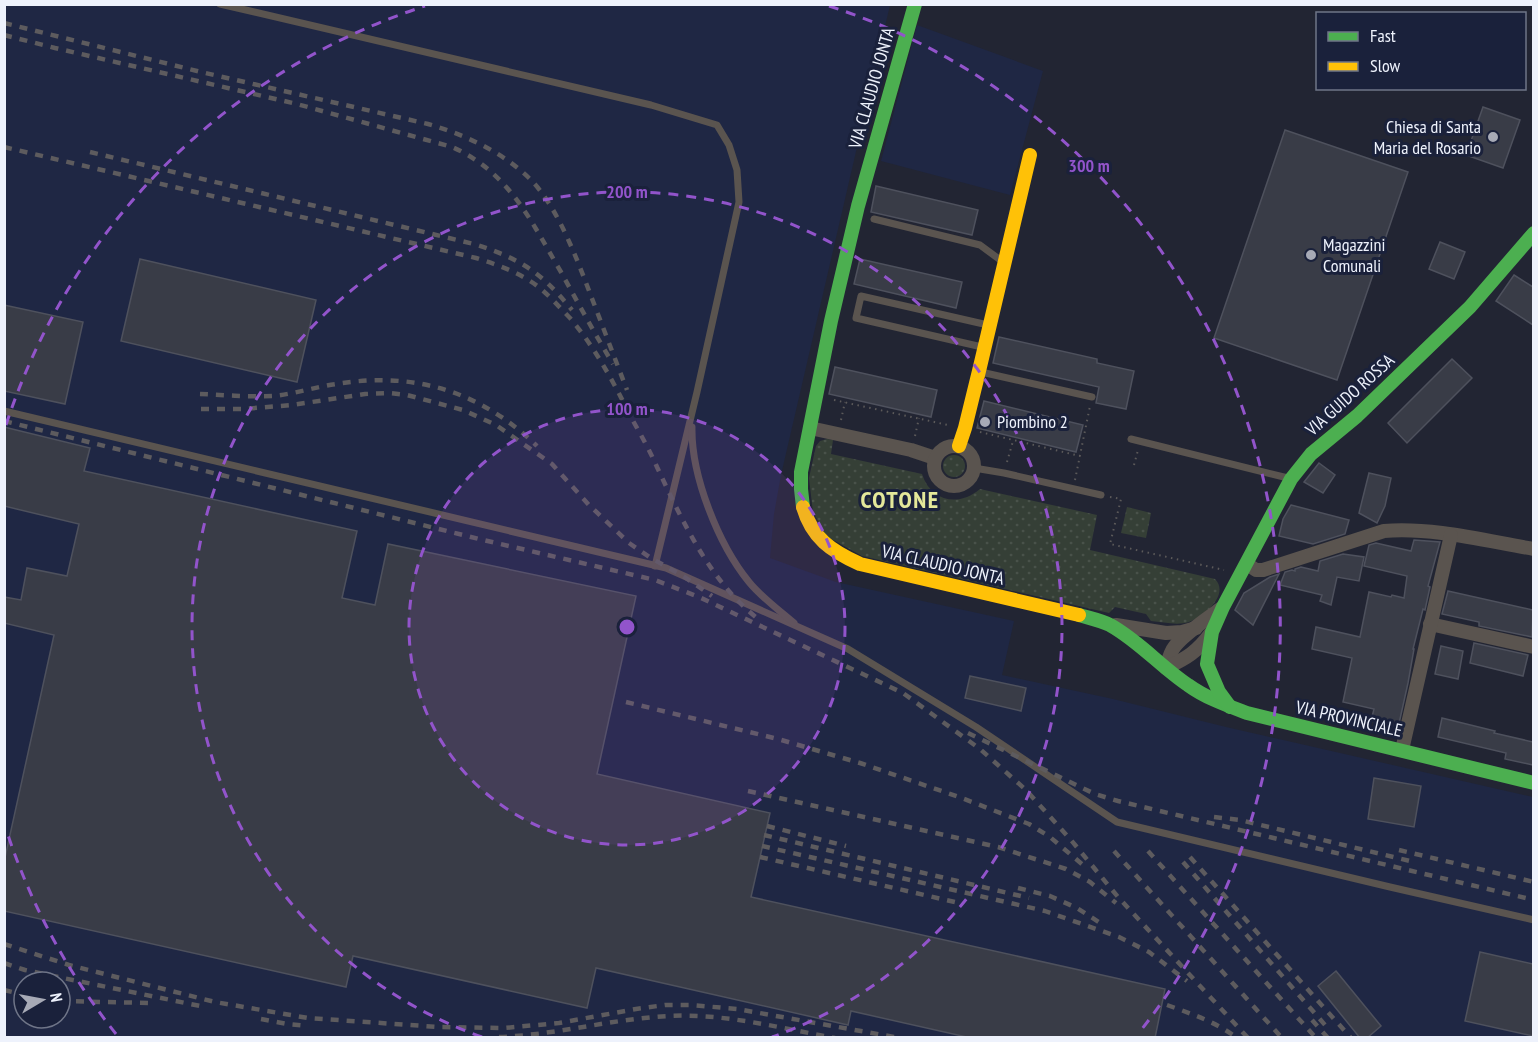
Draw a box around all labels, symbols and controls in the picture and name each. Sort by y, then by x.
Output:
legend [1316,12,1526,90]
street label: VIA CLAUDIO JONTA [843,24,900,152]
text: Fast [1370,24,1396,47]
text: Slow [1370,54,1401,77]
place label: Chiesa di Santa Maria del Rosario [1374,115,1481,159]
marker: Chiesa di Santa Maria del Rosario [1486,130,1500,144]
text: 300 m [1068,154,1110,177]
text: 200 m [606,180,648,203]
place label: Magazzini Comunali [1323,233,1385,277]
marker: Magazzini Comunali [1304,248,1318,262]
street label: VIA GUIDO ROSSA [1300,348,1399,441]
text: 100 m [606,397,648,420]
place label: Piombino 2 [997,410,1068,433]
marker: Piombino 2 [978,415,992,429]
district label: COTONE [860,484,940,515]
street label: VIA CLAUDIO JONTA [879,539,1007,590]
centre of rings [617,617,637,637]
street label: VIA PROVINCIALE [1293,695,1404,742]
north arrow [12,970,72,1030]
text: N [46,991,67,1003]

